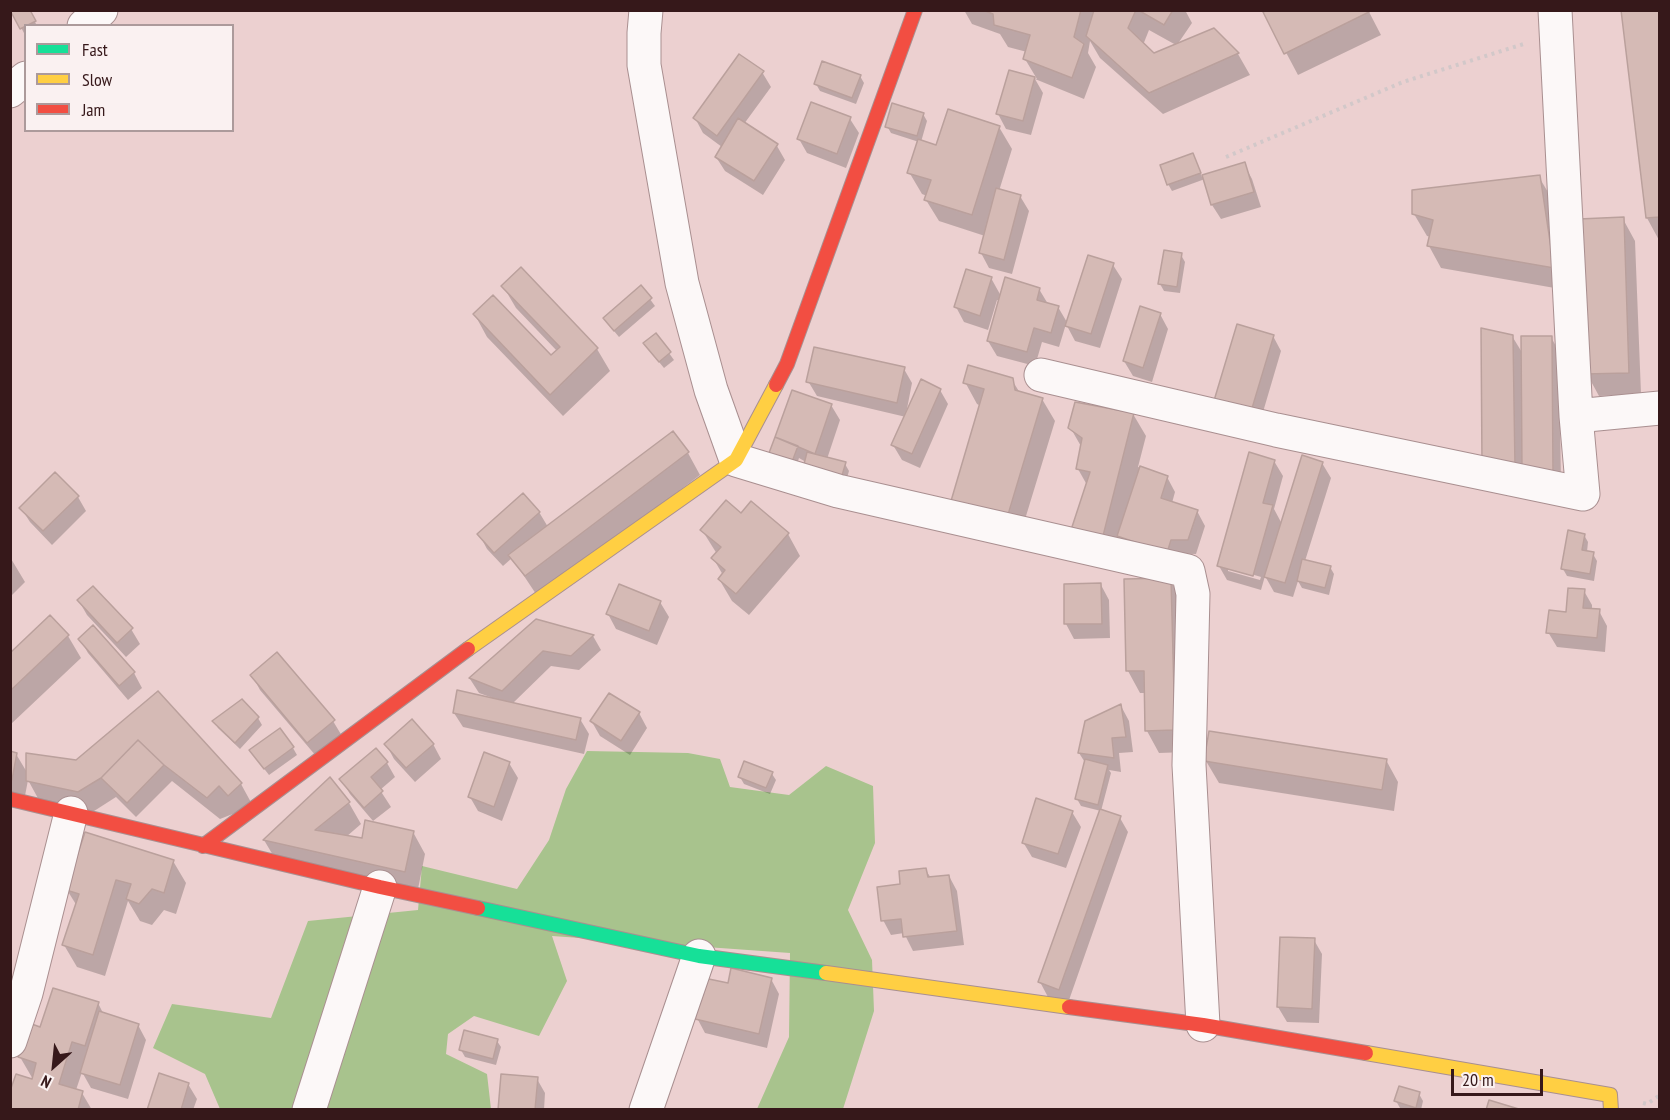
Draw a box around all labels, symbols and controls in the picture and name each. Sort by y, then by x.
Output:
legend [24,24,234,132]
text: Fast [82,38,108,61]
text: Slow [82,68,112,91]
text: Jam [82,98,105,121]
north arrow [24,1036,84,1096]
scale bar [1454,1057,1546,1095]
text: 20 m [1462,1068,1494,1091]
text: N [37,1071,54,1093]

